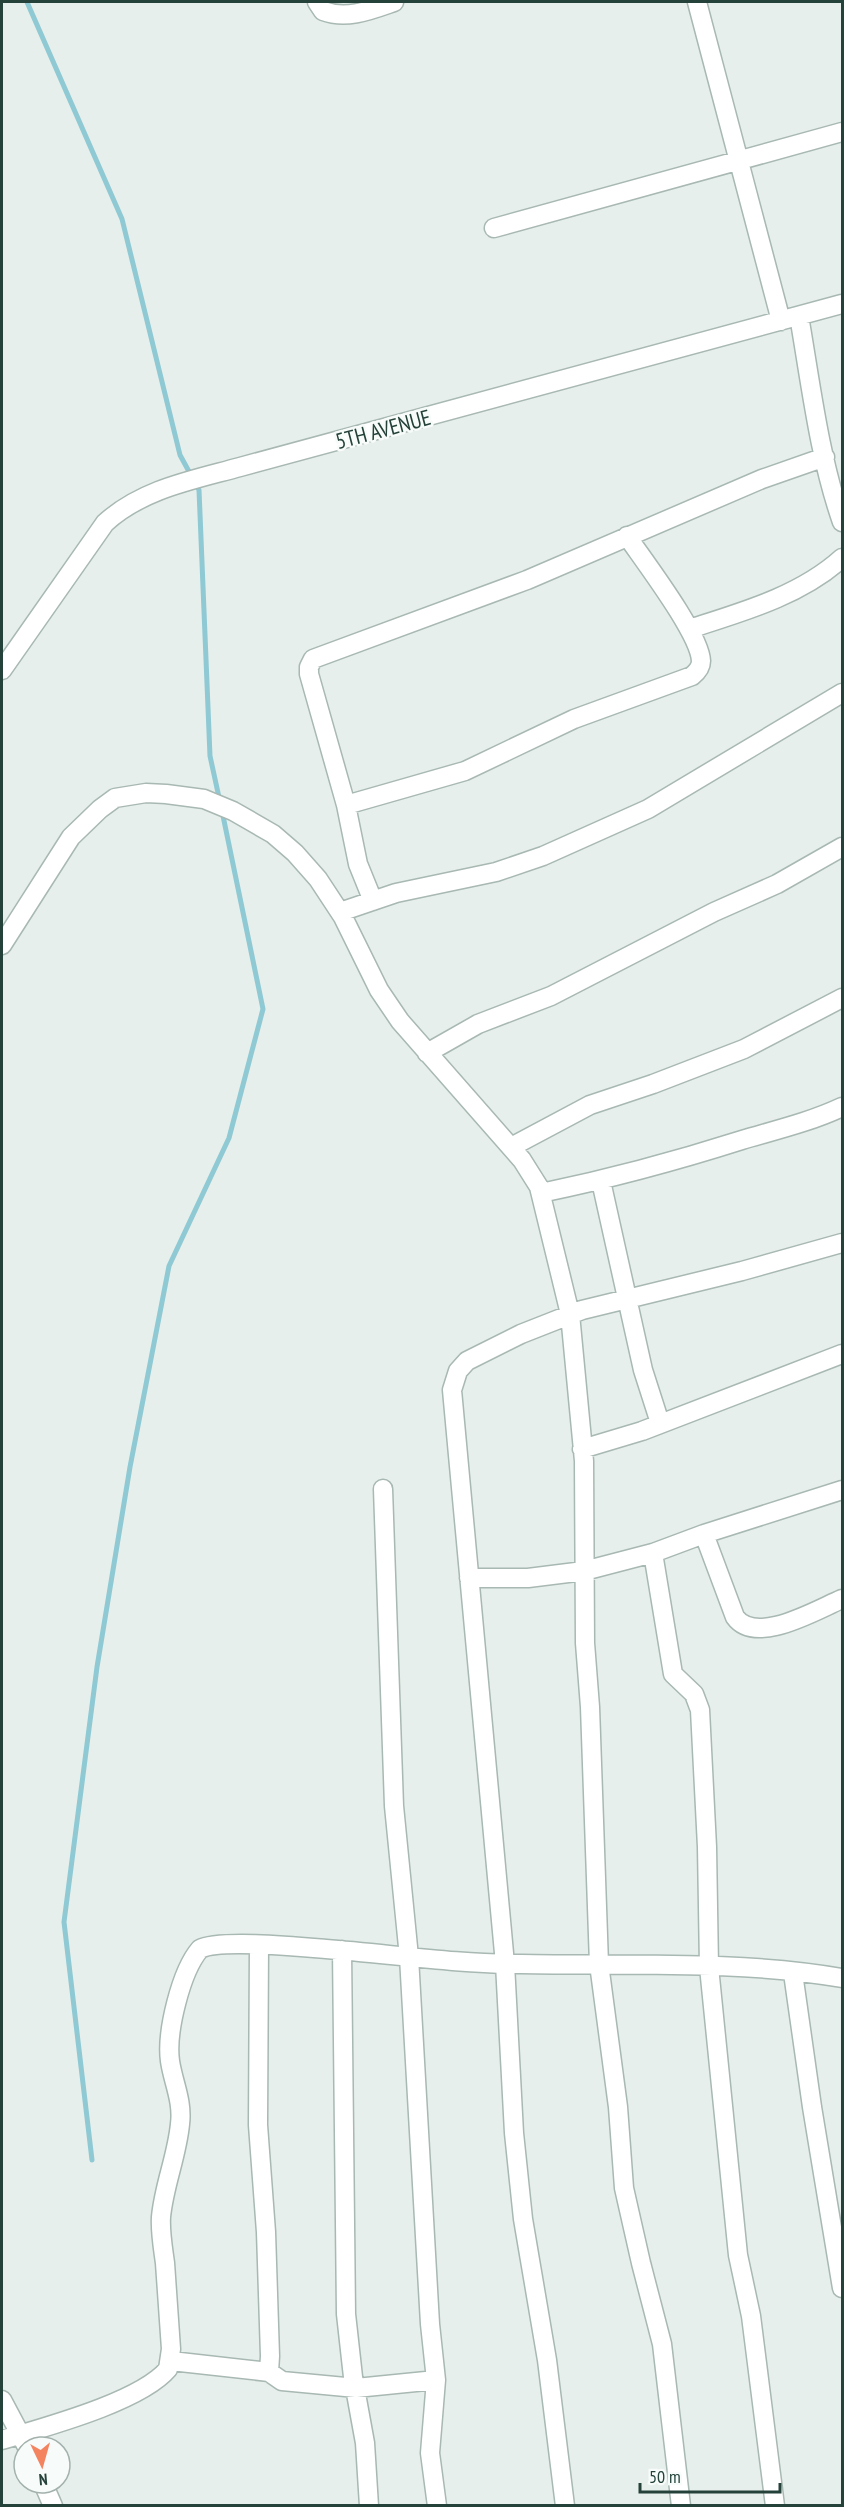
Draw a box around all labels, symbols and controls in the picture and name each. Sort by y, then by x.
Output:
street label: 5TH AVENUE [332,403,434,455]
north arrow [12,2435,72,2495]
scale bar [640,2456,780,2494]
text: 50 m [649,2465,681,2488]
text: N [38,2470,48,2490]

